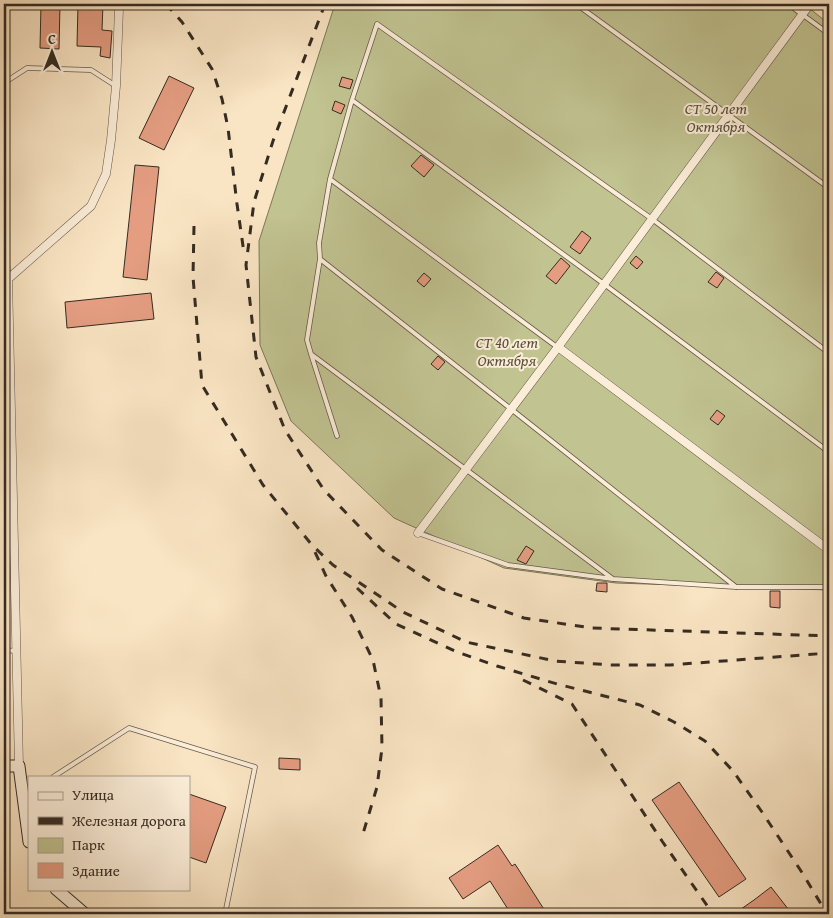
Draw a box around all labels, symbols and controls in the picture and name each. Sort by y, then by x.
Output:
north arrow [28,28,78,78]
text: С [48,29,56,49]
park label: СТ 50 лет Октября [685,96,748,138]
park label: СТ 40 лет Октября [476,330,539,372]
legend [28,776,190,890]
text: Улица [72,784,115,805]
text: Железная дорога [71,810,187,831]
text: Парк [72,834,105,855]
text: Здание [72,860,120,881]

